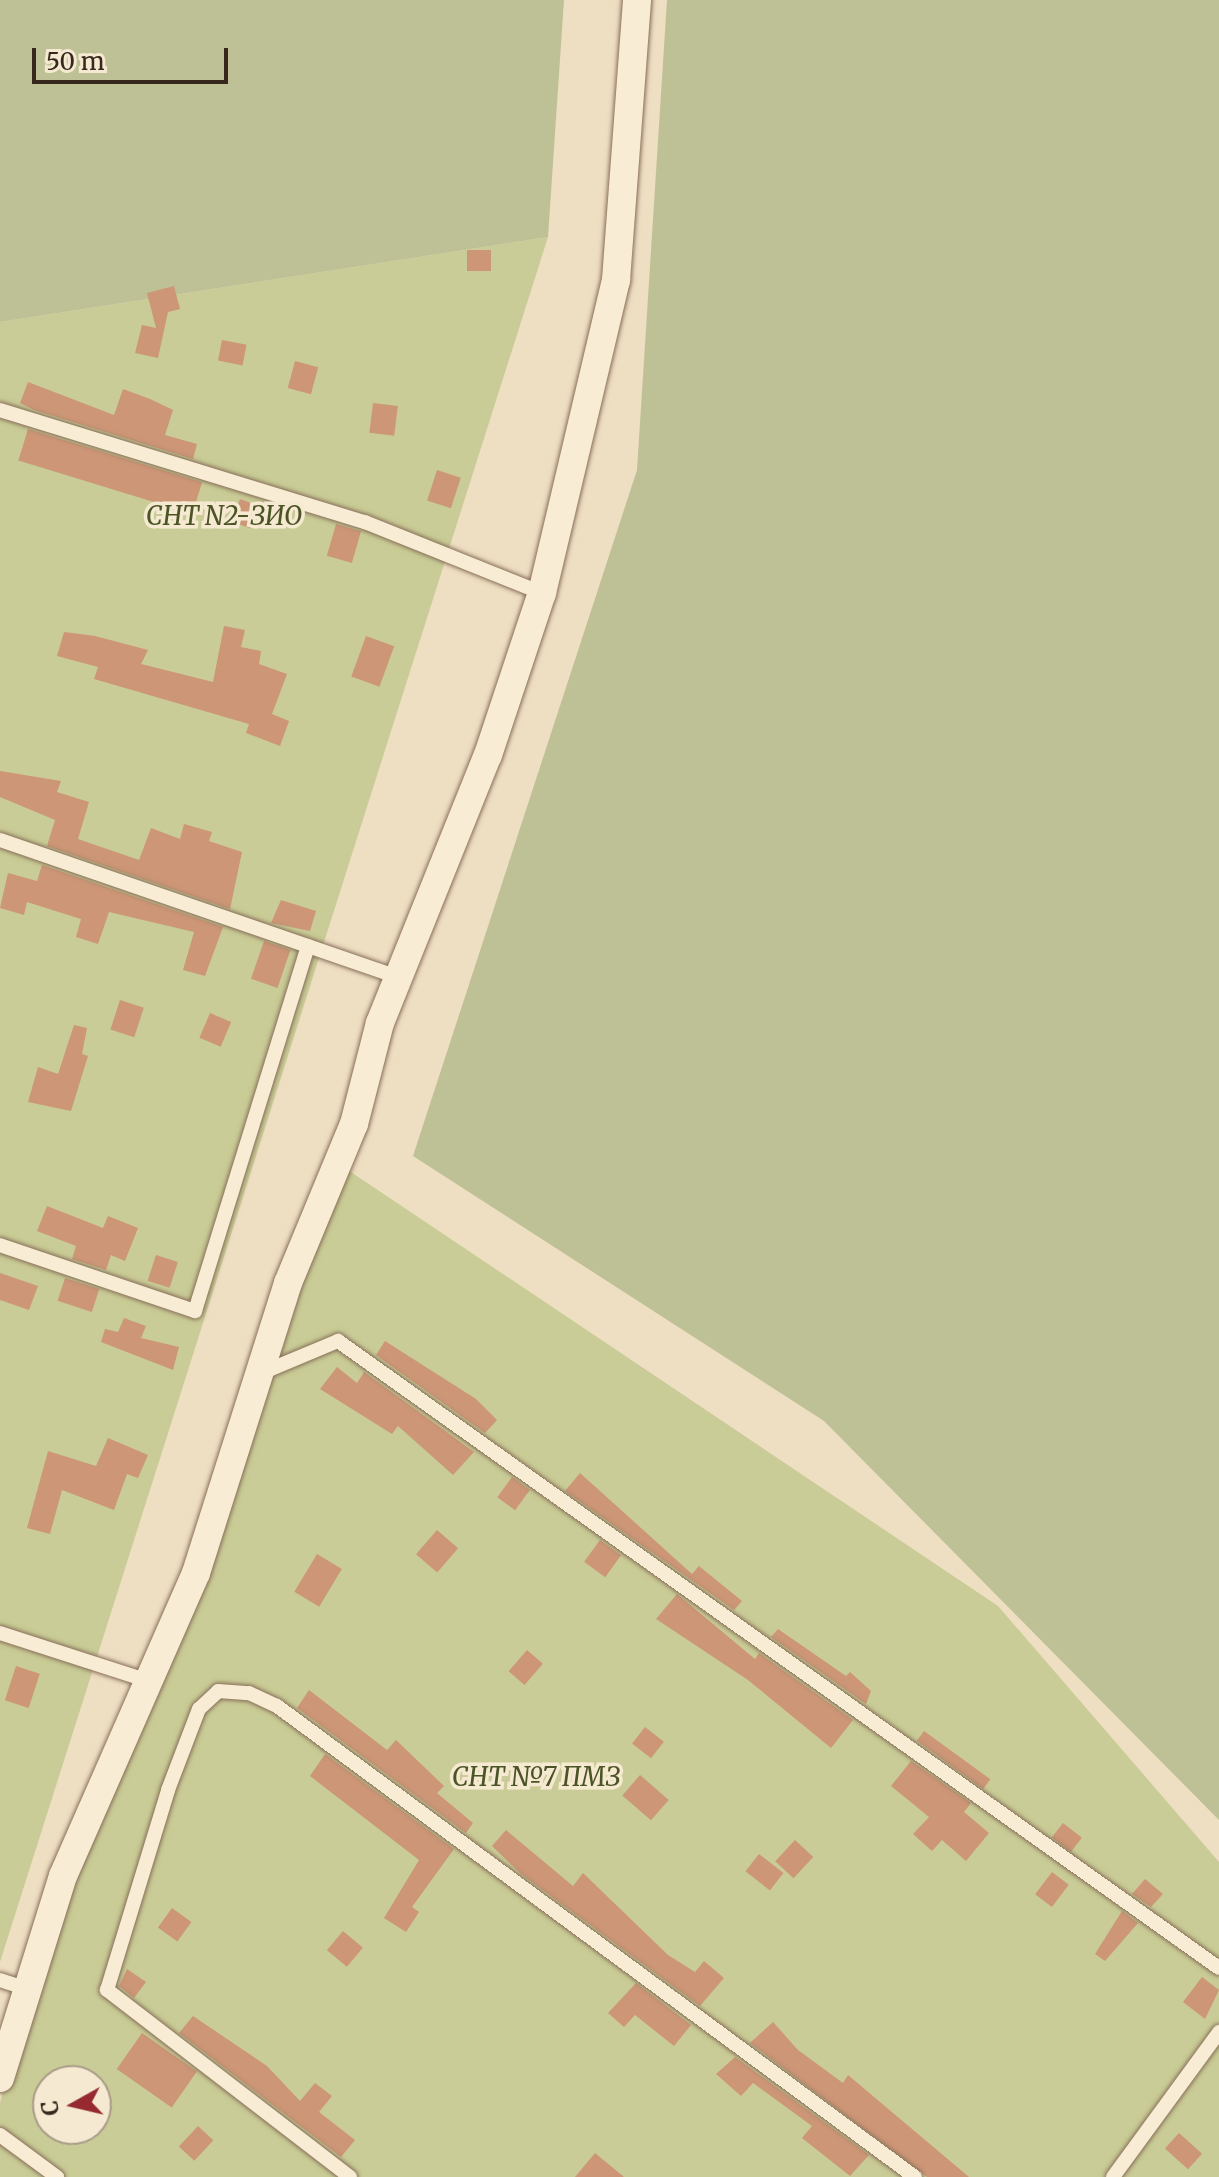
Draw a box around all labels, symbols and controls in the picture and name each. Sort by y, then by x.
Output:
scale bar [36,32,232,82]
text: 50 m [46,46,105,77]
park label: СНТ N2-ЗИО [146,500,302,532]
park label: СНТ №7 ПМЗ [452,1761,620,1793]
north arrow [32,2065,112,2145]
text: С [35,2099,65,2117]

